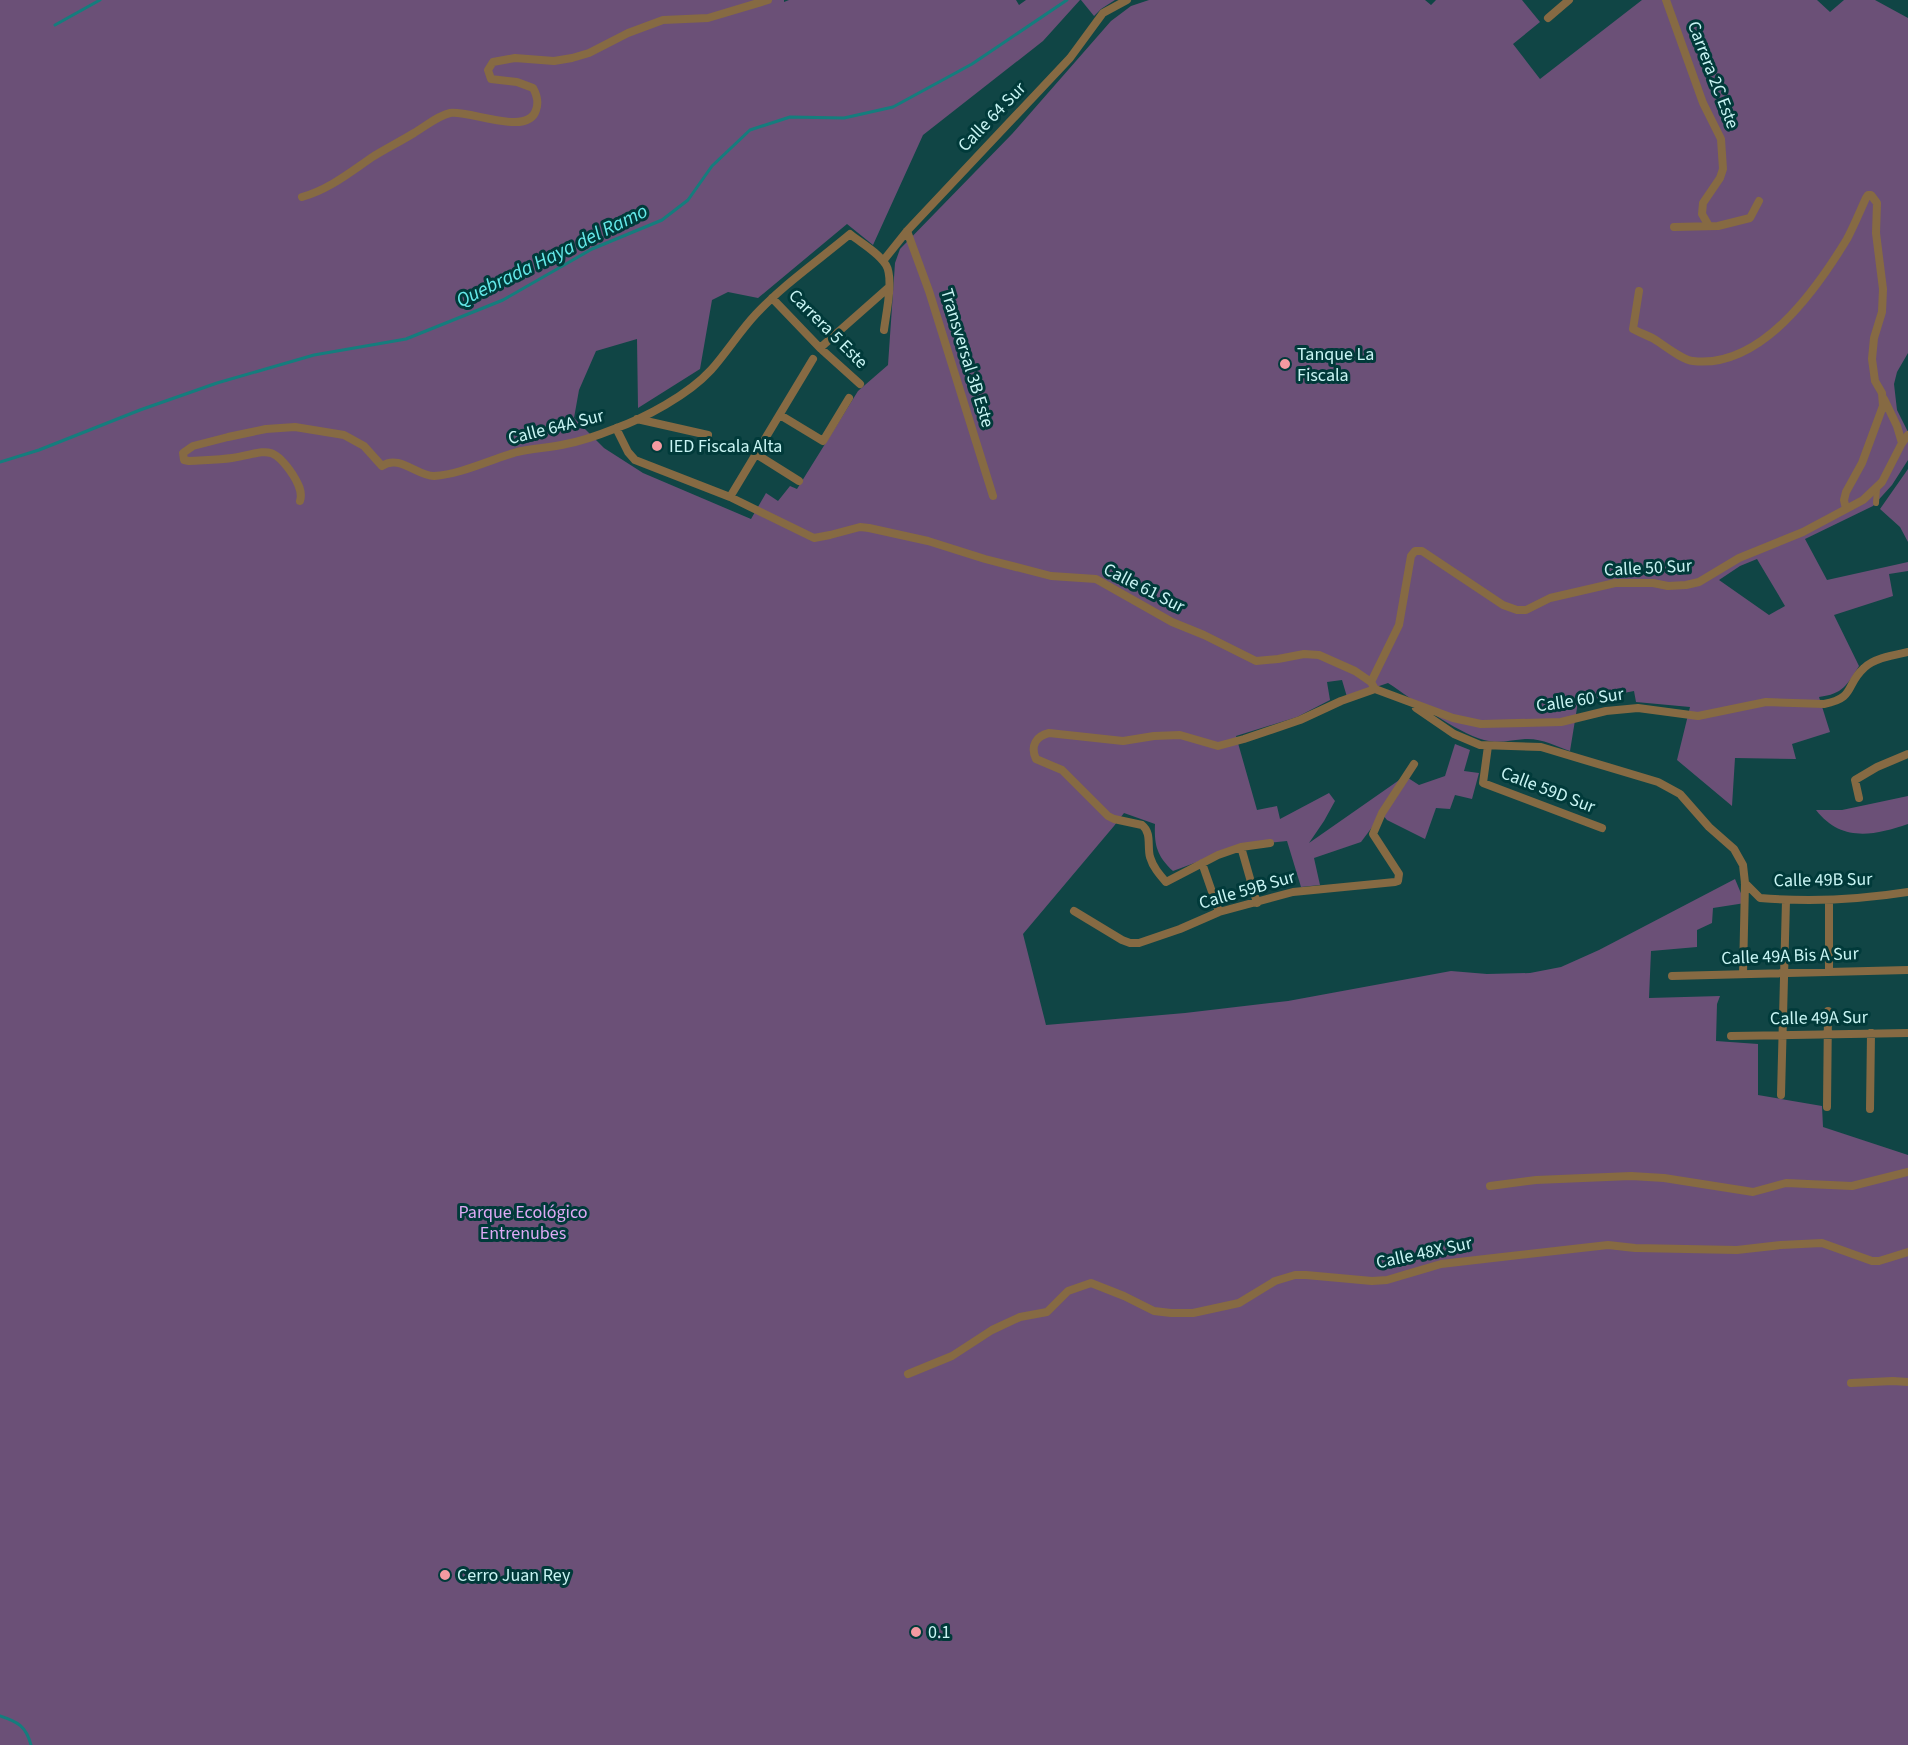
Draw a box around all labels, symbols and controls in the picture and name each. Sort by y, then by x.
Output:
street label: Carrera 2C Este [1681,18,1745,132]
street label: Calle 64 Sur [952,76,1032,157]
water label: Quebrada Haya del Ramo [451,197,653,315]
street label: Carrera 5 Este [783,284,873,374]
street label: Transversal 3B Este [934,286,1000,431]
place label: Tanque La Fiscala [1297,342,1374,388]
marker: Tanque La Fiscala [1278,357,1292,371]
street label: Calle 64A Sur [505,403,607,451]
place label: IED Fiscala Alta [669,434,782,459]
marker: IED Fiscala Alta [650,439,664,453]
street label: Calle 50 Sur [1603,553,1693,583]
street label: Calle 61 Sur [1099,557,1190,619]
street label: Calle 60 Sur [1535,681,1626,719]
street label: Calle 59D Sur [1497,761,1600,820]
street label: Calle 59B Sur [1196,864,1299,916]
street label: Calle 49B Sur [1773,867,1873,893]
street label: Calle 49A Bis A Sur [1721,941,1860,971]
street label: Calle 49A Sur [1770,1005,1869,1031]
park label: Parque Ecológico Entrenubes [458,1200,588,1246]
street label: Calle 48X Sur [1374,1230,1475,1275]
place label: Cerro Juan Rey [457,1563,571,1588]
marker: Cerro Juan Rey [438,1568,452,1582]
place label: 0.1 [928,1620,950,1645]
marker: 0.1 [909,1625,923,1639]

